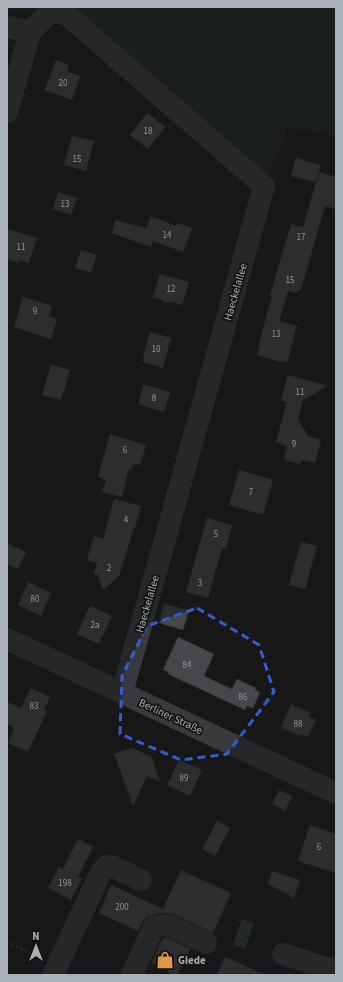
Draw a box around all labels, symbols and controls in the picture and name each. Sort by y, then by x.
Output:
house number: 20 [59,77,68,90]
house number: 18 [144,125,153,138]
house number: 15 [73,153,82,166]
house number: 13 [61,198,70,211]
house number: 14 [163,229,172,242]
house number: 17 [297,231,306,244]
house number: 11 [17,241,25,254]
street label: Haeckelallee [220,261,251,322]
house number: 15 [286,274,295,287]
house number: 12 [167,283,176,296]
house number: 9 [33,305,38,318]
house number: 13 [272,328,281,341]
house number: 10 [152,343,161,356]
house number: 11 [296,386,304,399]
house number: 8 [152,392,157,405]
house number: 9 [292,438,297,451]
house number: 6 [123,444,128,457]
house number: 7 [249,486,254,499]
house number: 4 [124,514,129,527]
house number: 5 [214,528,219,541]
house number: 2 [107,562,112,575]
street label: Haeckelallee [132,573,163,634]
house number: 3 [198,577,203,590]
house number: 80 [31,593,40,606]
house number: 2a [90,619,100,632]
house number: 84 [183,659,192,672]
house number: 86 [239,691,248,704]
street label: Berliner Straße [136,695,206,738]
house number: 83 [30,700,39,713]
house number: 88 [294,718,303,731]
house number: 89 [180,772,189,785]
house number: 6 [317,841,322,854]
house number: 198 [58,877,72,890]
house number: 200 [115,901,129,914]
north arrow [16,926,56,966]
text: N [32,929,40,944]
shop icon: Giede [155,950,175,970]
place label: Giede [178,953,206,968]

